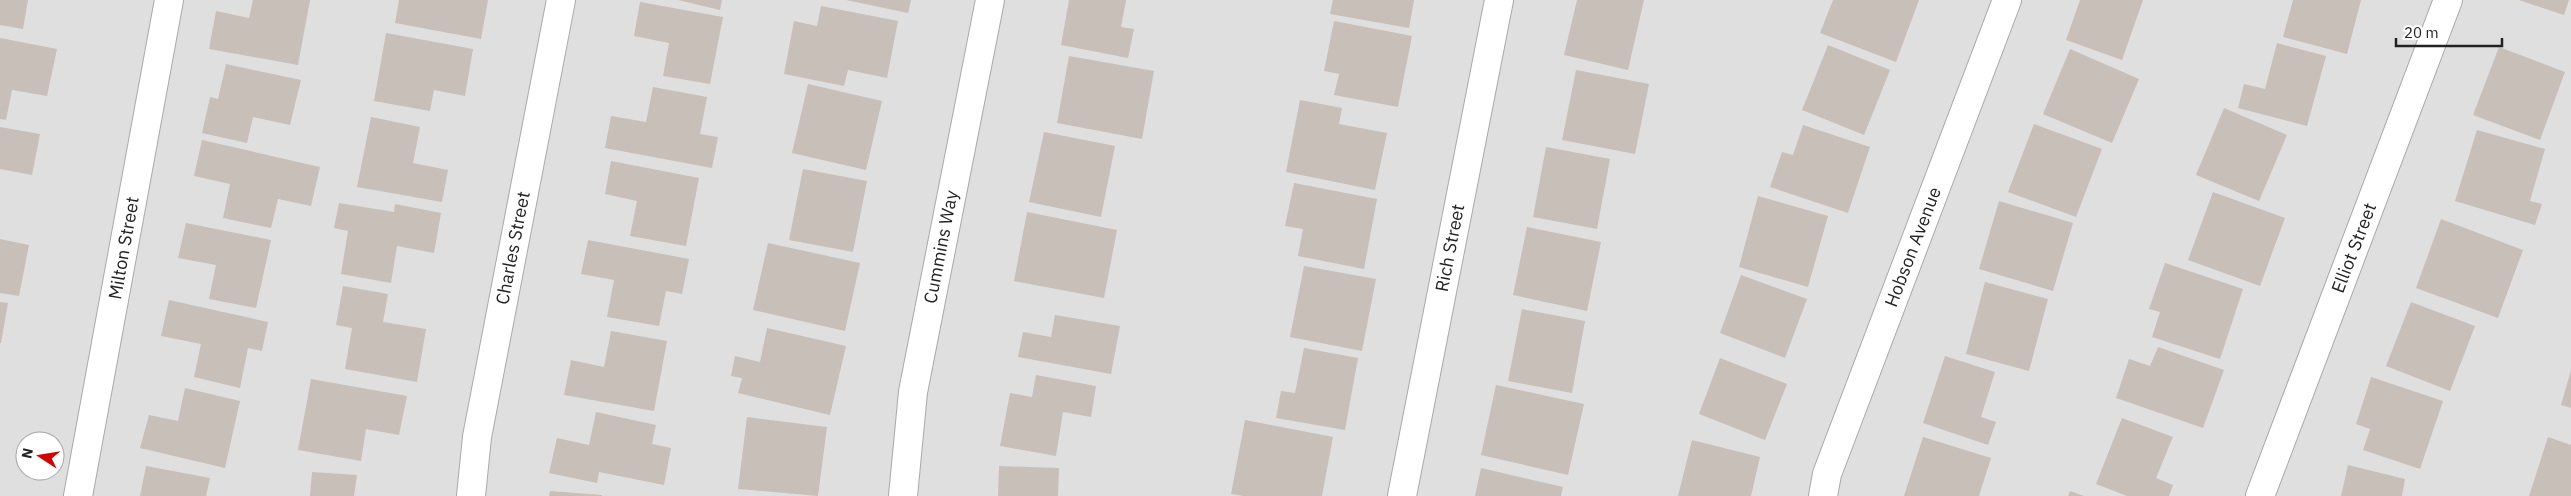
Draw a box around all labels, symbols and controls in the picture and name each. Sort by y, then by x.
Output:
scale bar [2396,15,2502,47]
text: 20 m [2404,23,2439,42]
street label: Hobson Avenue [1879,183,1946,310]
street label: Cummins Way [918,188,963,306]
street label: Charles Street [490,189,535,306]
street label: Milton Street [103,195,144,301]
street label: Elliot Street [2326,199,2381,296]
street label: Rich Street [1430,202,1469,294]
north arrow [15,431,65,481]
text: N [17,446,37,460]

